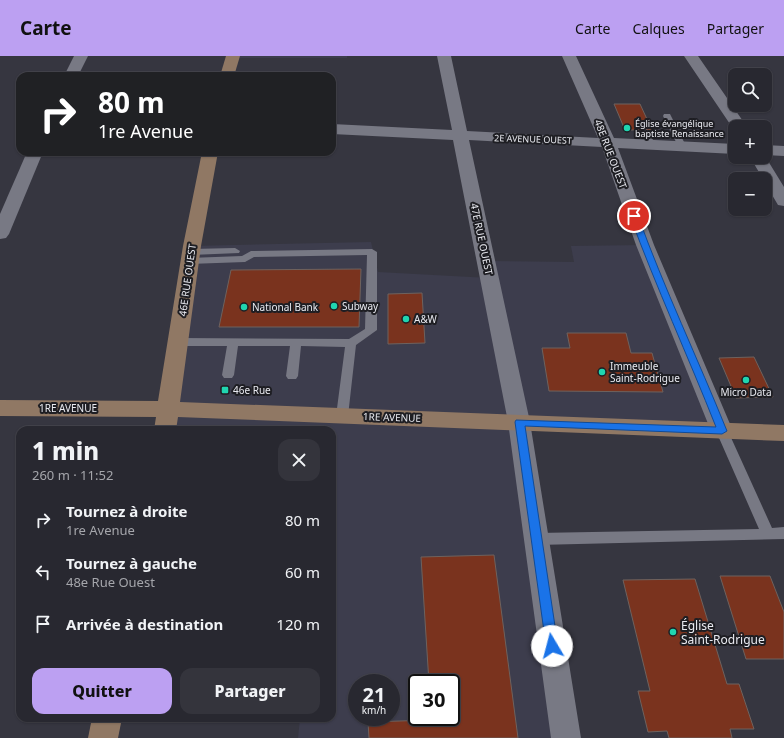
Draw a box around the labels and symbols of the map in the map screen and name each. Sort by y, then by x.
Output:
street label: 48E RUE OUEST [591,117,631,191]
place label: Église évangélique baptiste Renaissance [635,117,724,140]
marker: Église évangélique baptiste Renaissance [622,123,632,133]
street label: 2E AVENUE OUEST [494,131,572,147]
pin [617,199,651,233]
street label: 47E RUE OUEST [468,202,497,277]
street label: 46E RUE OUEST [175,242,199,317]
place label: Subway [342,299,379,313]
place label: National Bank [252,300,319,314]
marker: Subway [329,301,339,311]
marker: National Bank [239,302,249,312]
place label: A&W [414,312,438,326]
marker: A&W [401,314,411,324]
place label: Immeuble Saint-Rodrigue [610,359,680,385]
marker: Immeuble Saint-Rodrigue [597,367,607,377]
marker: Micro Data [741,375,751,385]
place label: 46e Rue [233,383,271,397]
marker: 46e Rue [220,385,230,395]
place label: Micro Data [720,385,772,399]
street label: 1RE AVENUE [39,401,97,415]
street label: 1RE AVENUE [363,409,421,425]
place label: Église Saint-Rodrigue [681,617,765,648]
position arrow [531,625,573,667]
marker: Église Saint-Rodrigue [668,627,678,637]
speed limit sign: 30 [408,674,460,726]

